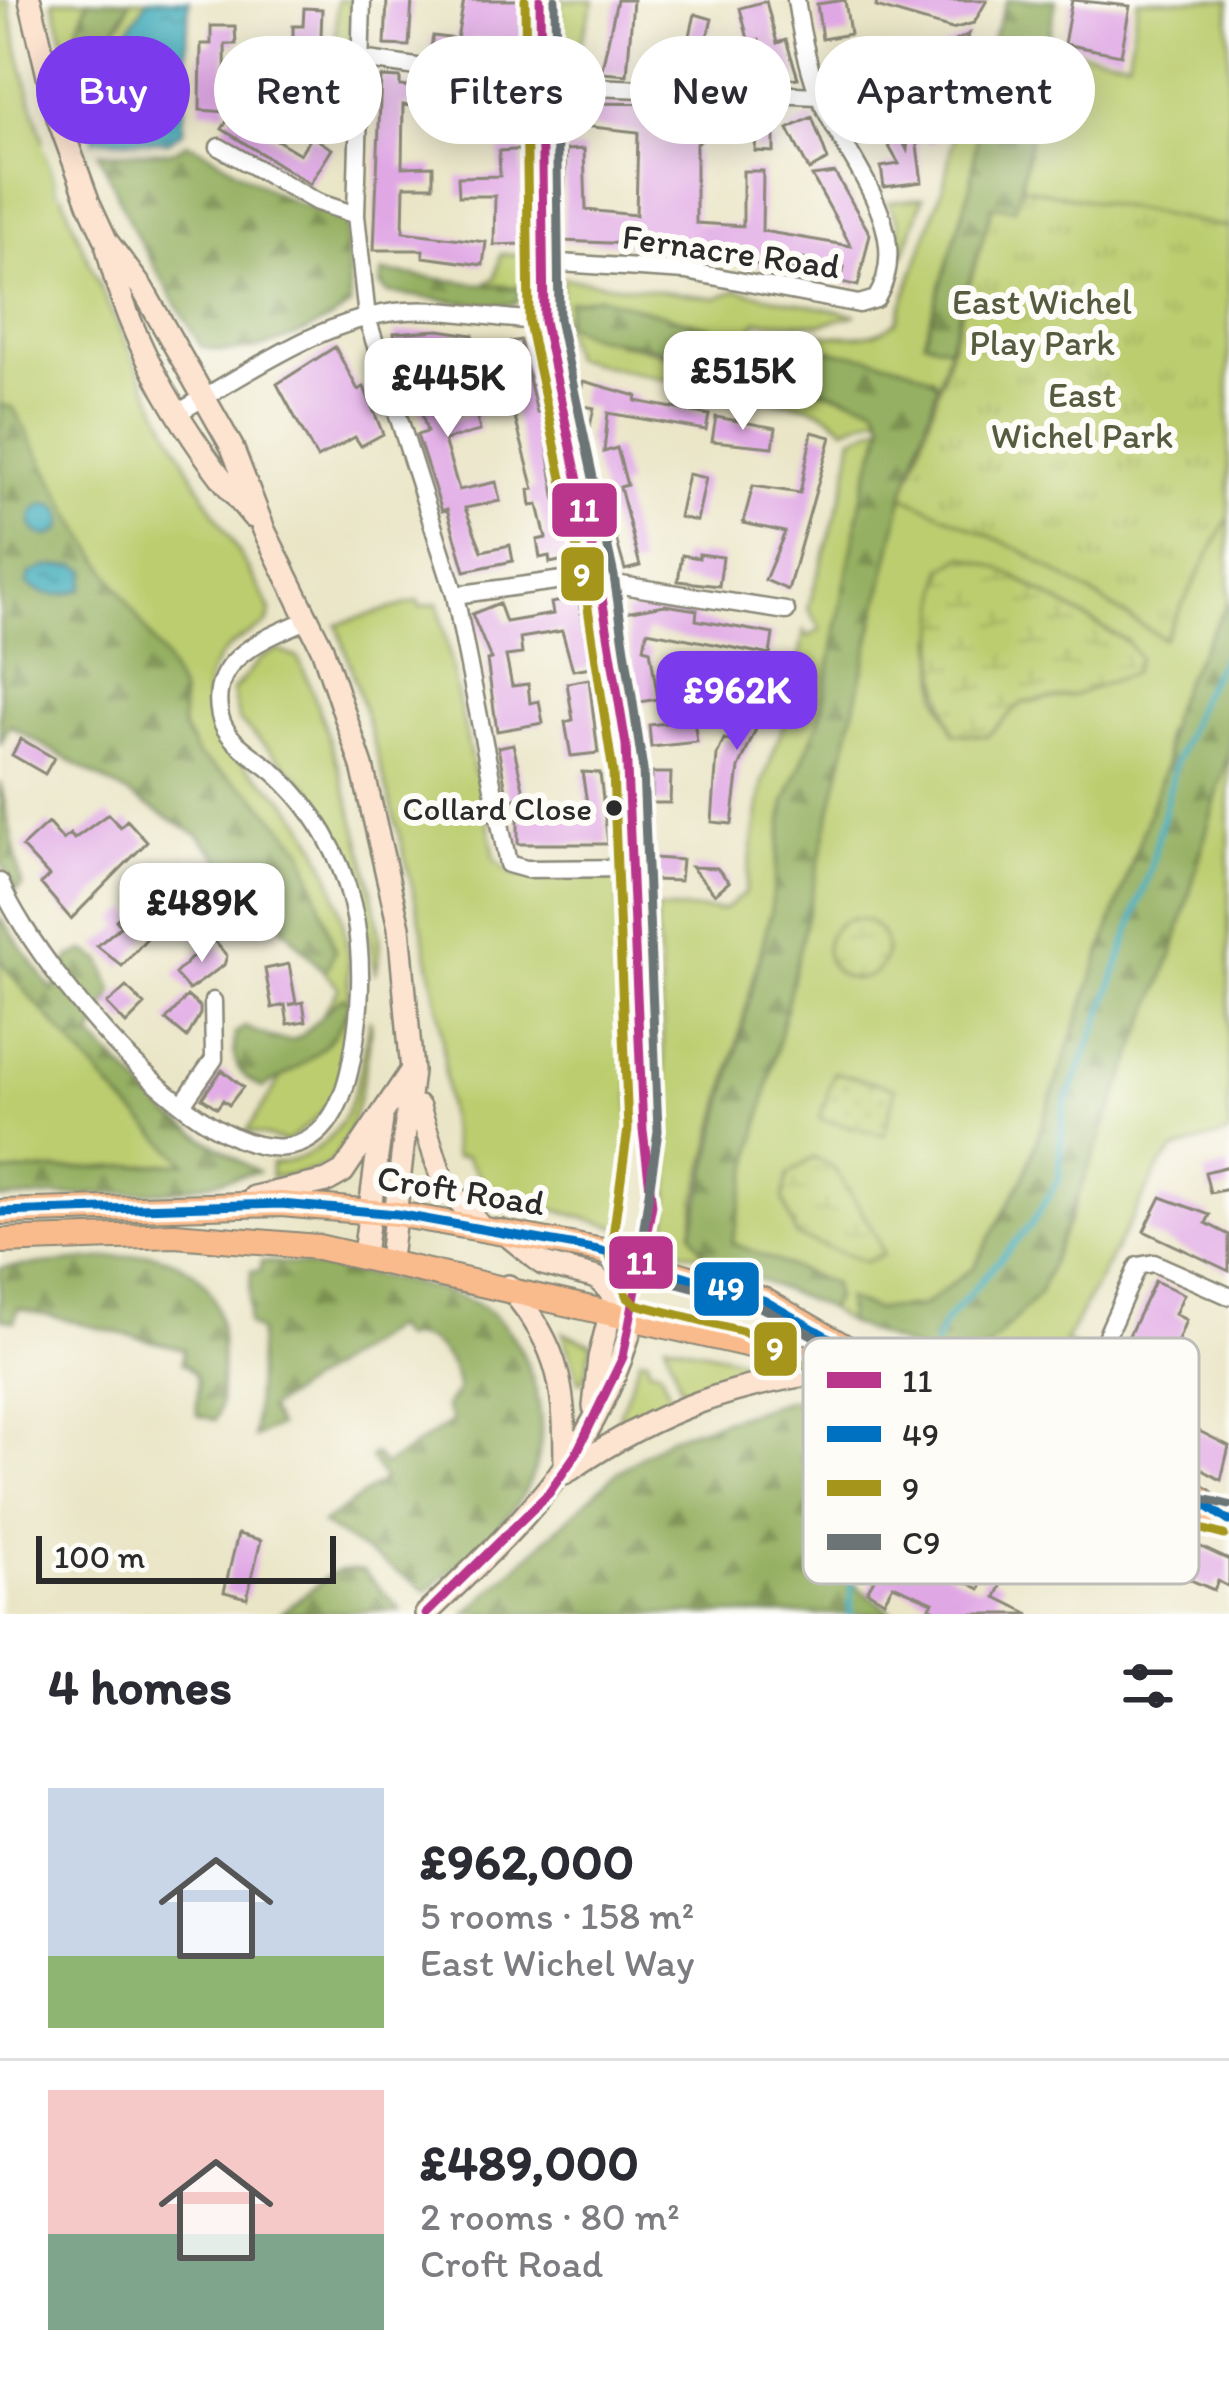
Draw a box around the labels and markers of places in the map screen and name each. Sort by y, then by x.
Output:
pin: £515K [659,331,827,433]
pin: £445K [364,338,532,440]
pin: £962K [653,651,821,753]
place label: Collard Close [402,789,592,828]
marker: Collard Close [603,797,625,819]
pin: £489K [118,863,286,965]

